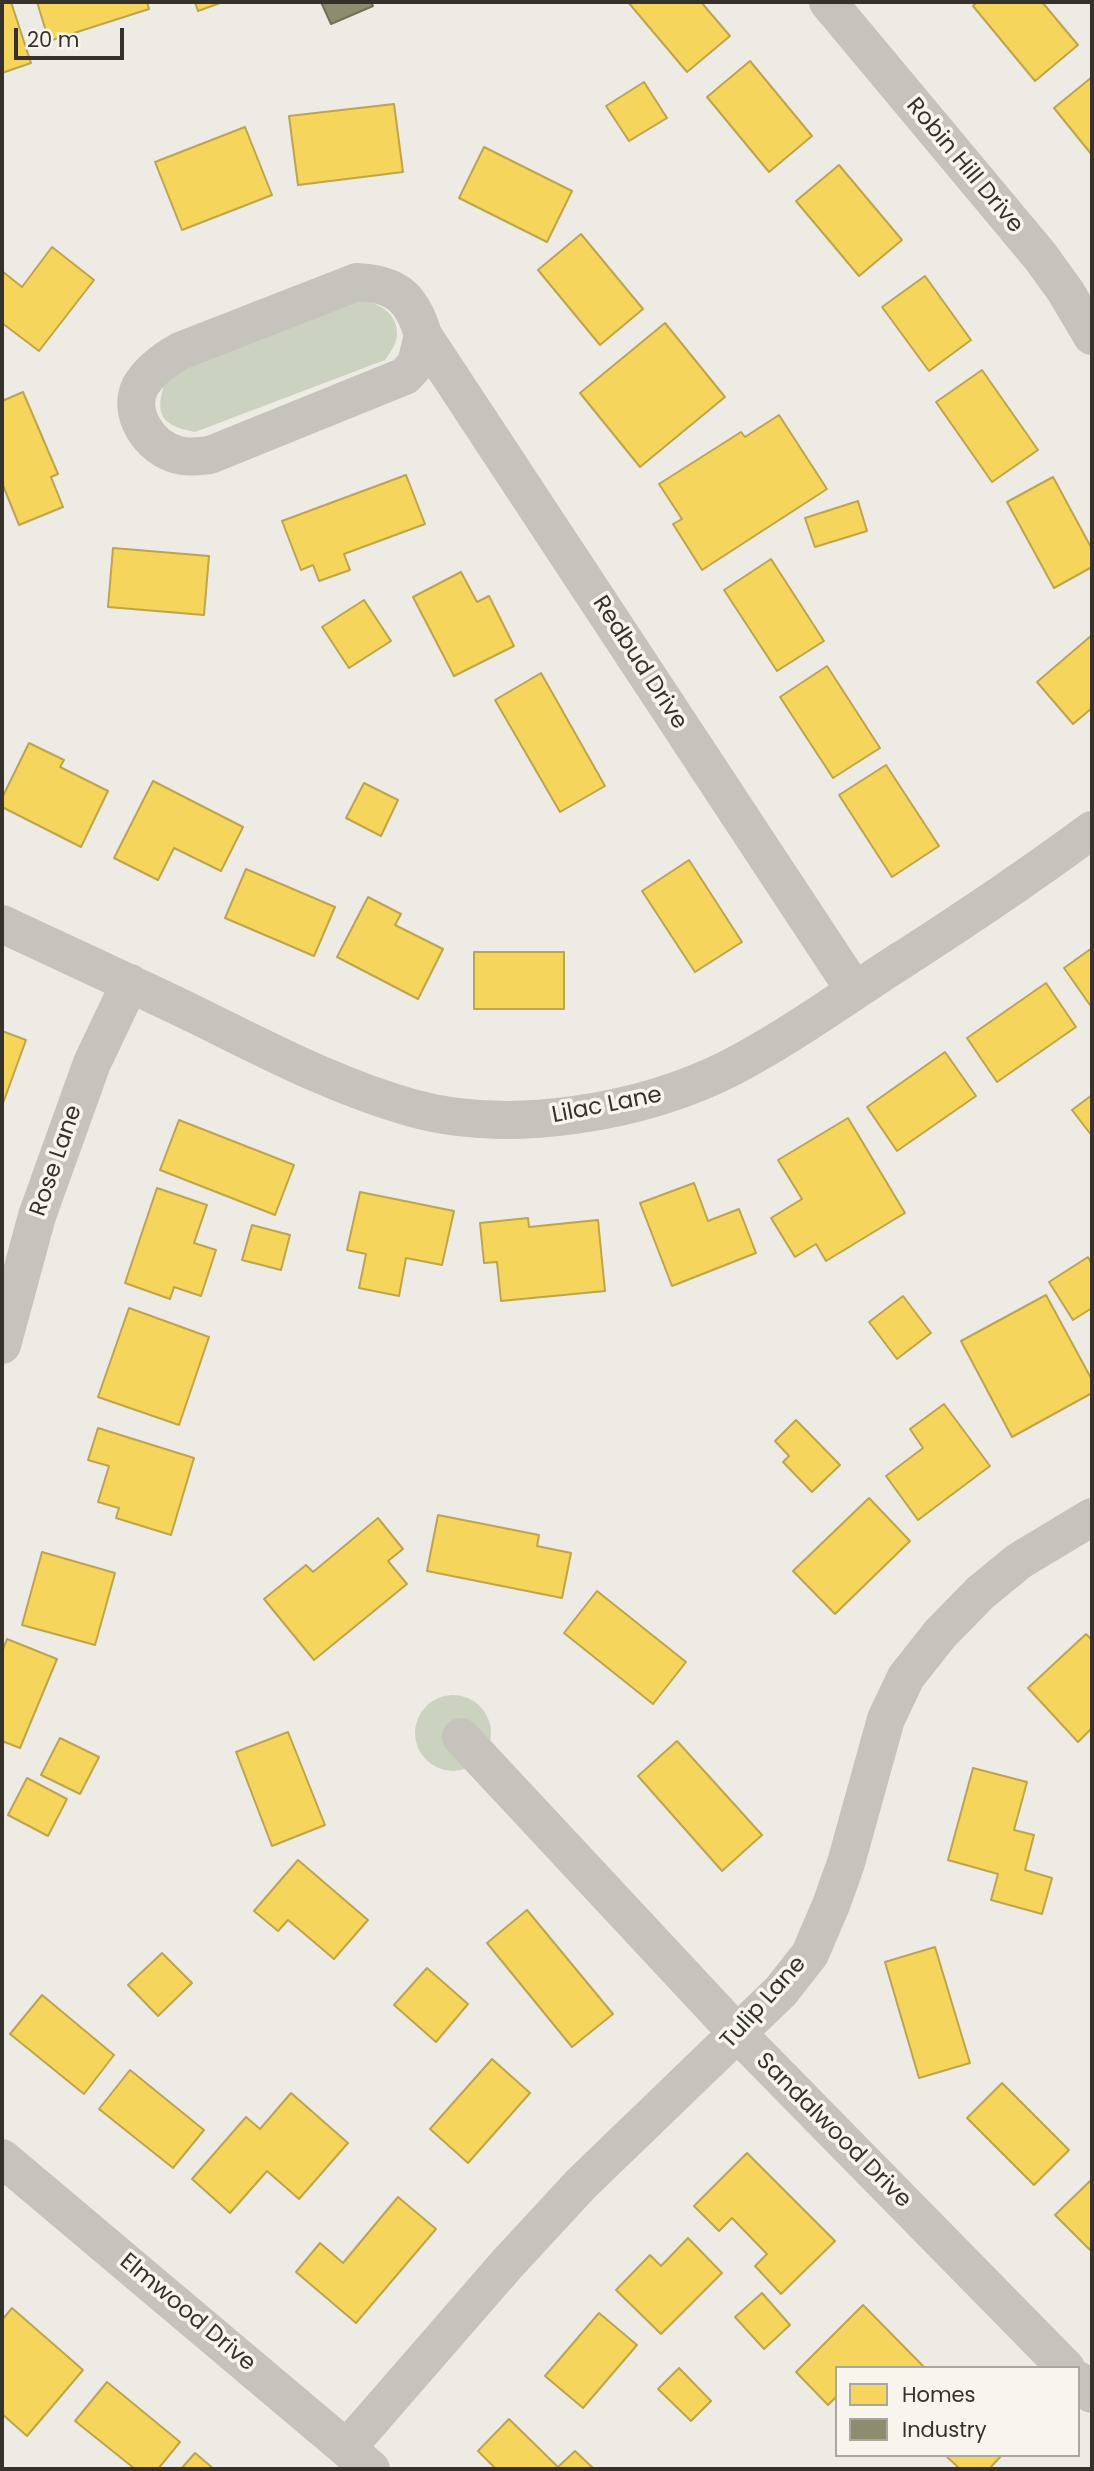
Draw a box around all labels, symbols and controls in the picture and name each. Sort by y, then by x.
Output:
scale bar [18,14,128,58]
text: 20 m [27,25,80,54]
street label: Robin Hill Drive [900,93,1028,239]
street label: Redbud Drive [586,591,692,735]
street label: Lilac Lane [550,1082,664,1130]
street label: Rose Lane [25,1102,89,1220]
street label: Tulip Lane [715,1951,813,2055]
street label: Sandalwood Drive [750,2048,916,2214]
street label: Elmwood Drive [113,2248,261,2378]
legend [835,2366,1080,2457]
text: Homes [902,2380,976,2409]
text: Industry [902,2415,987,2444]

